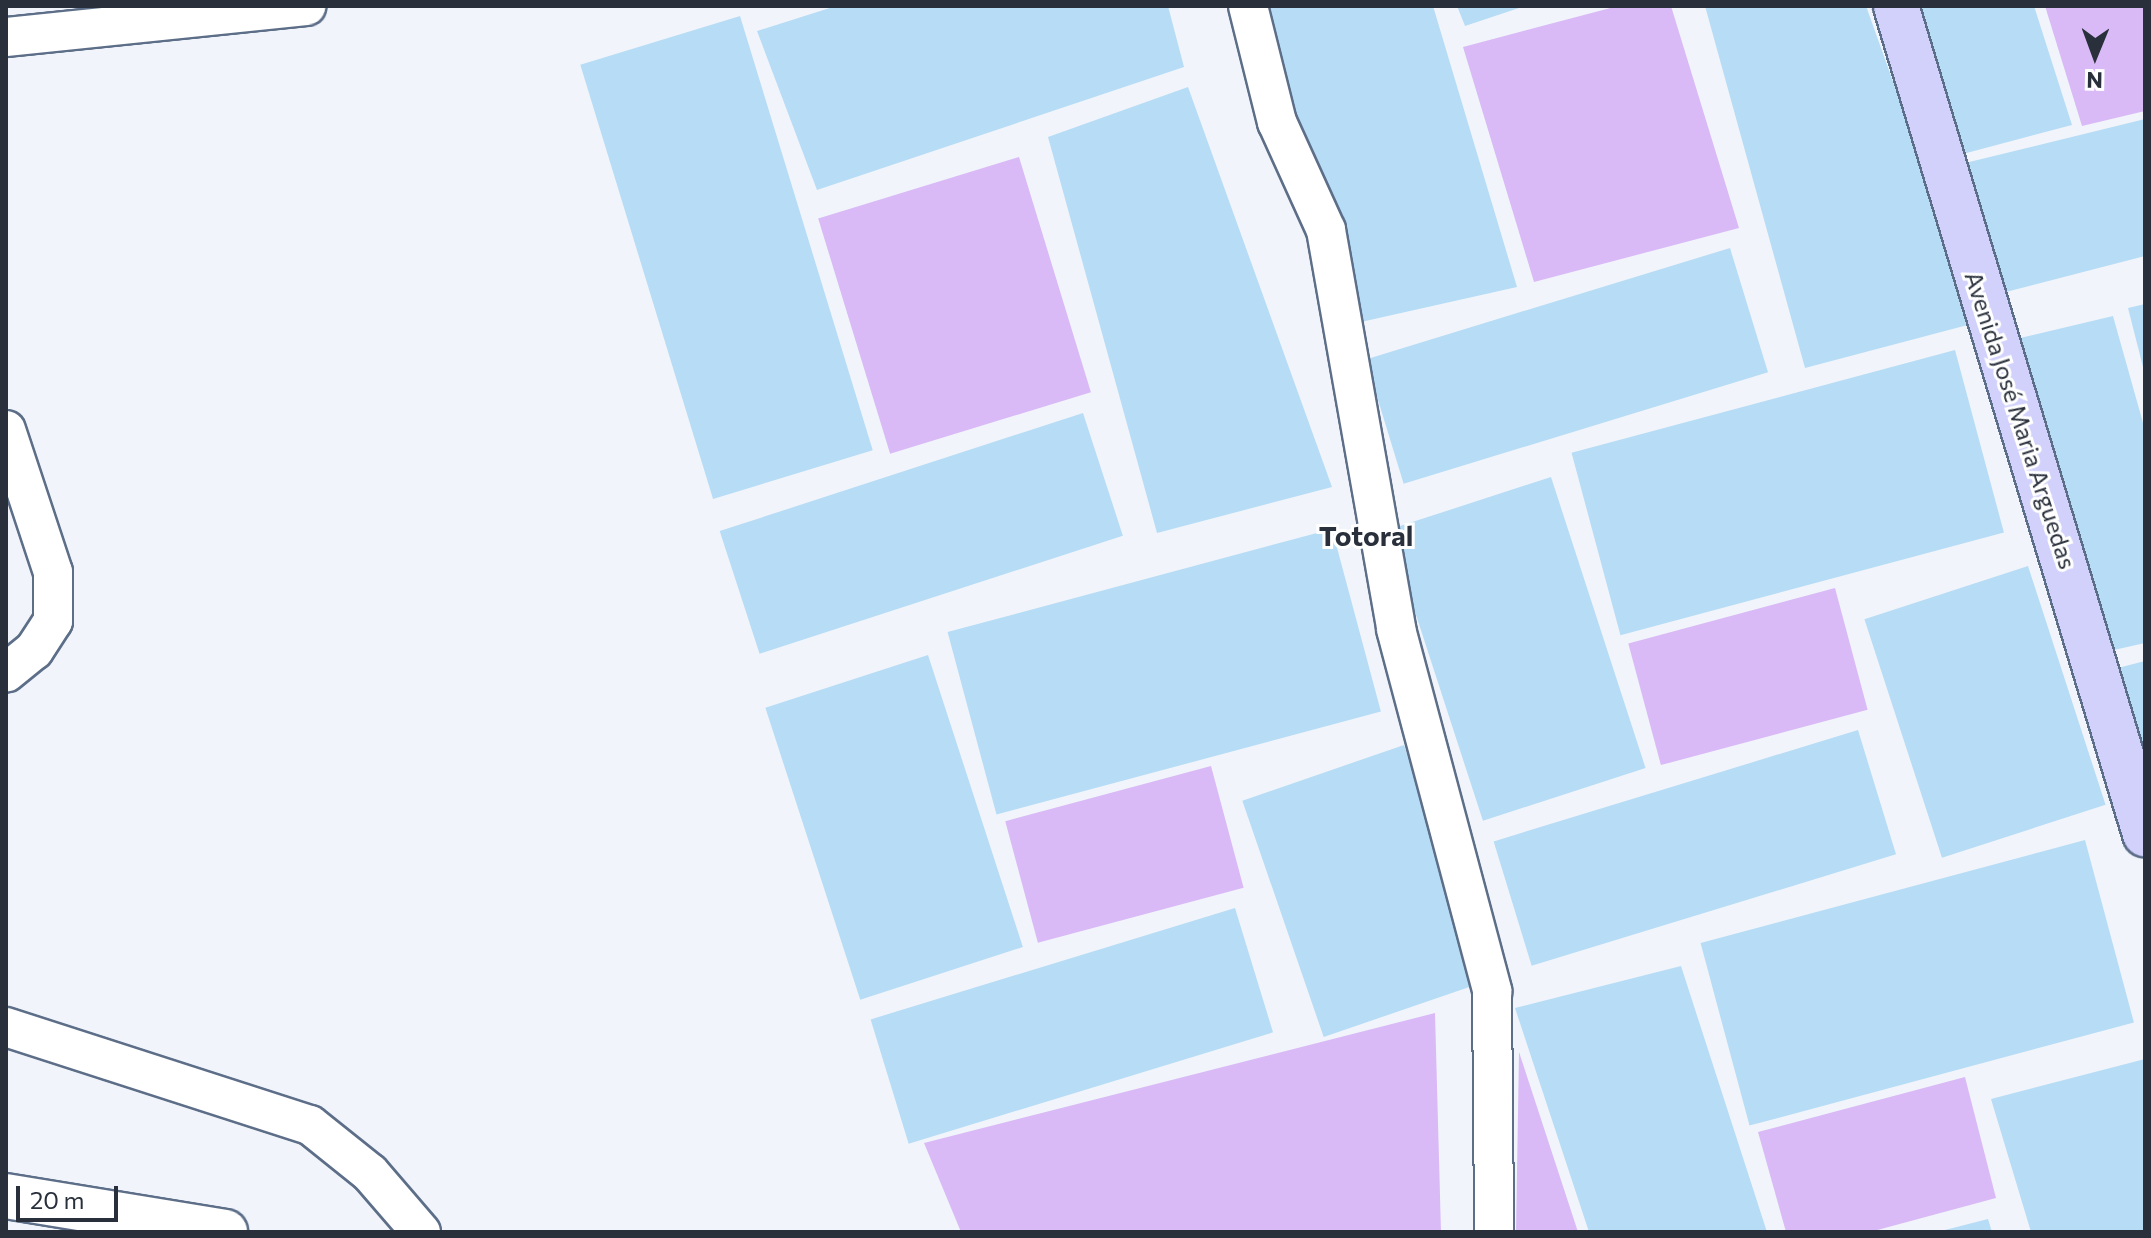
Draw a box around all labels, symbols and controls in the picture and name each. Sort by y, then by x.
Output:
north arrow [2055,16,2135,96]
text: N [2086,67,2103,94]
street label: Avenida José Maria Arguedas [1959,268,2083,572]
district label: Totoral [1319,518,1413,552]
scale bar [20,1170,122,1220]
text: 20 m [30,1185,84,1214]

